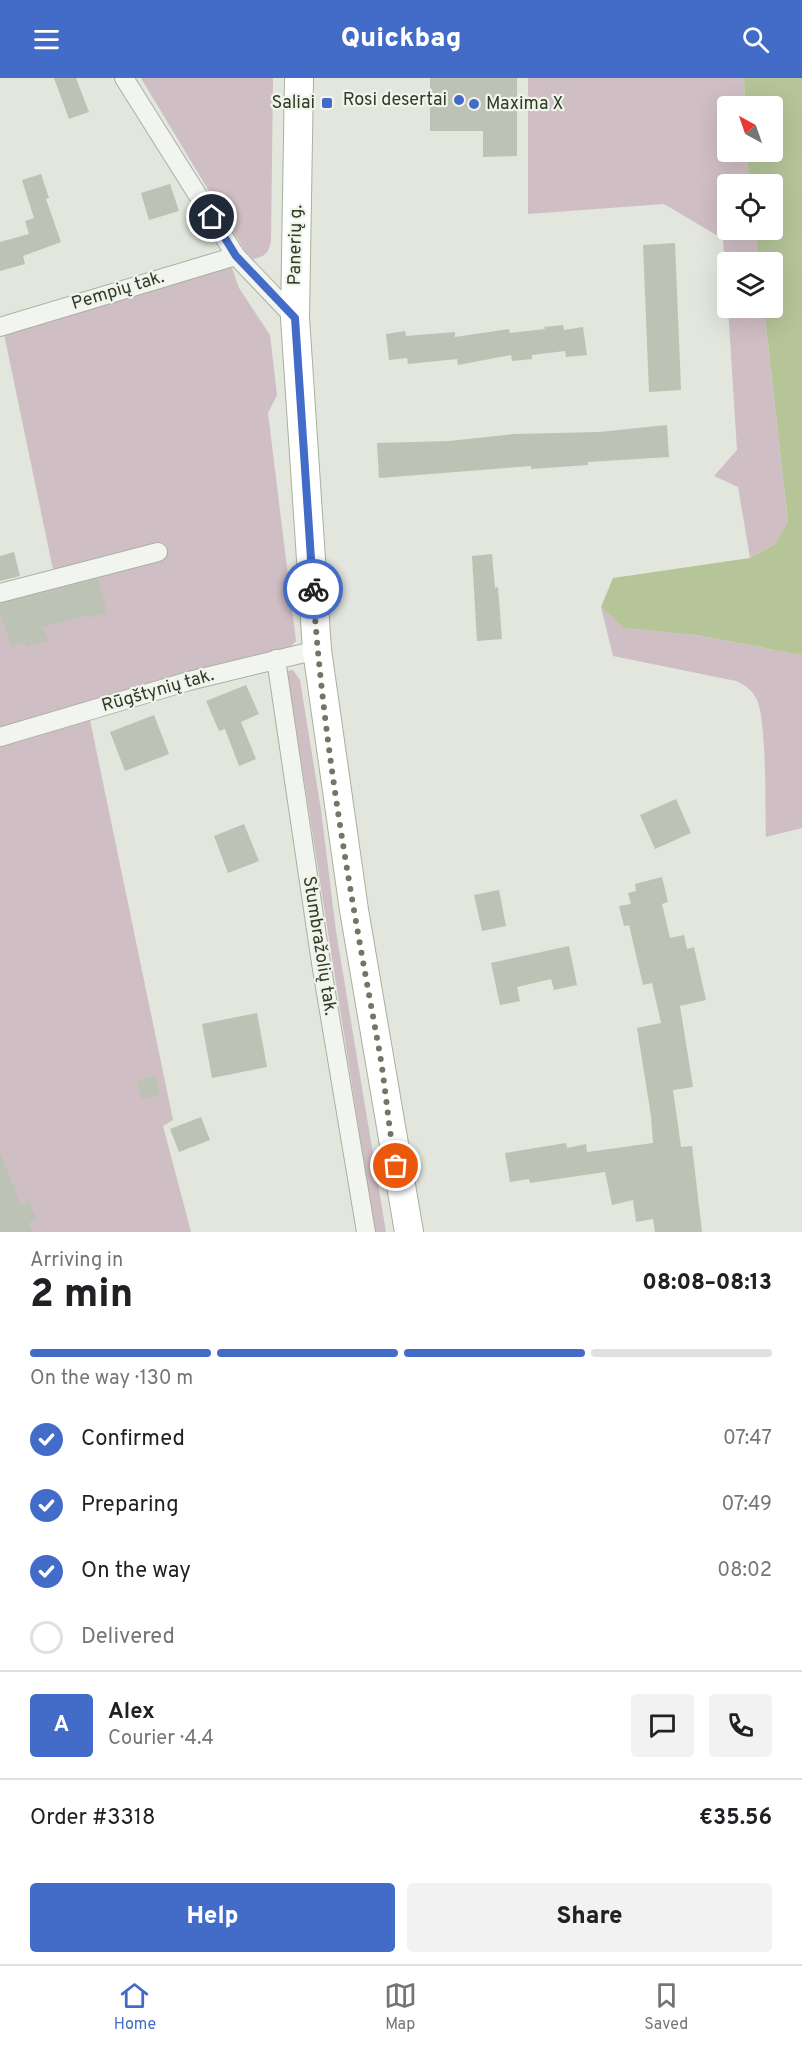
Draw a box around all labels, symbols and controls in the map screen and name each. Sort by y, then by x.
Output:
text: Quickbag [341,22,461,56]
icon: menu [30,23,63,56]
icon: search [739,23,772,56]
place label: Rosi desertai [343,89,447,112]
place label: Saliai [271,92,315,115]
marker: Rosi desertai [452,93,466,107]
place label: Maxima X [486,93,564,116]
marker: Saliai [320,96,334,110]
north arrow [717,96,783,162]
map controls [717,96,783,318]
marker: Maxima X [467,97,481,111]
button: locate [717,174,783,240]
pin [186,191,237,242]
icon: home [195,200,228,233]
street label: Panerių g. [284,204,308,286]
button: layers [717,252,783,318]
street label: Pempių tak. [69,266,167,316]
courier [283,559,343,619]
icon: bike [297,573,330,606]
street label: Rūgštynių tak. [99,664,217,718]
street label: Stumbražolių tak. [297,875,341,1017]
pin [370,1140,421,1191]
icon: bag [379,1149,412,1182]
text: Arriving in [30,1248,123,1274]
text: 08:08–08:13 [642,1270,772,1297]
text: 2 min [30,1272,133,1321]
text: On the way · 130 m [30,1366,193,1392]
icon: check [30,1423,63,1456]
text: Confirmed [81,1426,185,1453]
text: 07:47 [723,1426,772,1452]
icon: check [30,1489,63,1522]
text: Preparing [81,1492,179,1519]
text: 07:49 [722,1492,772,1518]
icon: check [30,1555,63,1588]
text: On the way [81,1558,191,1585]
text: 08:02 [717,1558,772,1584]
text: Delivered [81,1624,175,1651]
button: chat [631,1694,694,1757]
button: phone [709,1694,772,1757]
text: Alex [108,1699,155,1726]
text: A [54,1712,69,1739]
text: Courier · 4.4 [108,1726,214,1752]
text: Order #3318 [30,1805,155,1832]
text: €35.56 [699,1805,772,1832]
button: Help [30,1883,395,1952]
button: Share [407,1883,772,1952]
tab: Home [114,1979,156,2035]
tab: Map [384,1979,417,2035]
tab: Saved [644,1979,688,2035]

